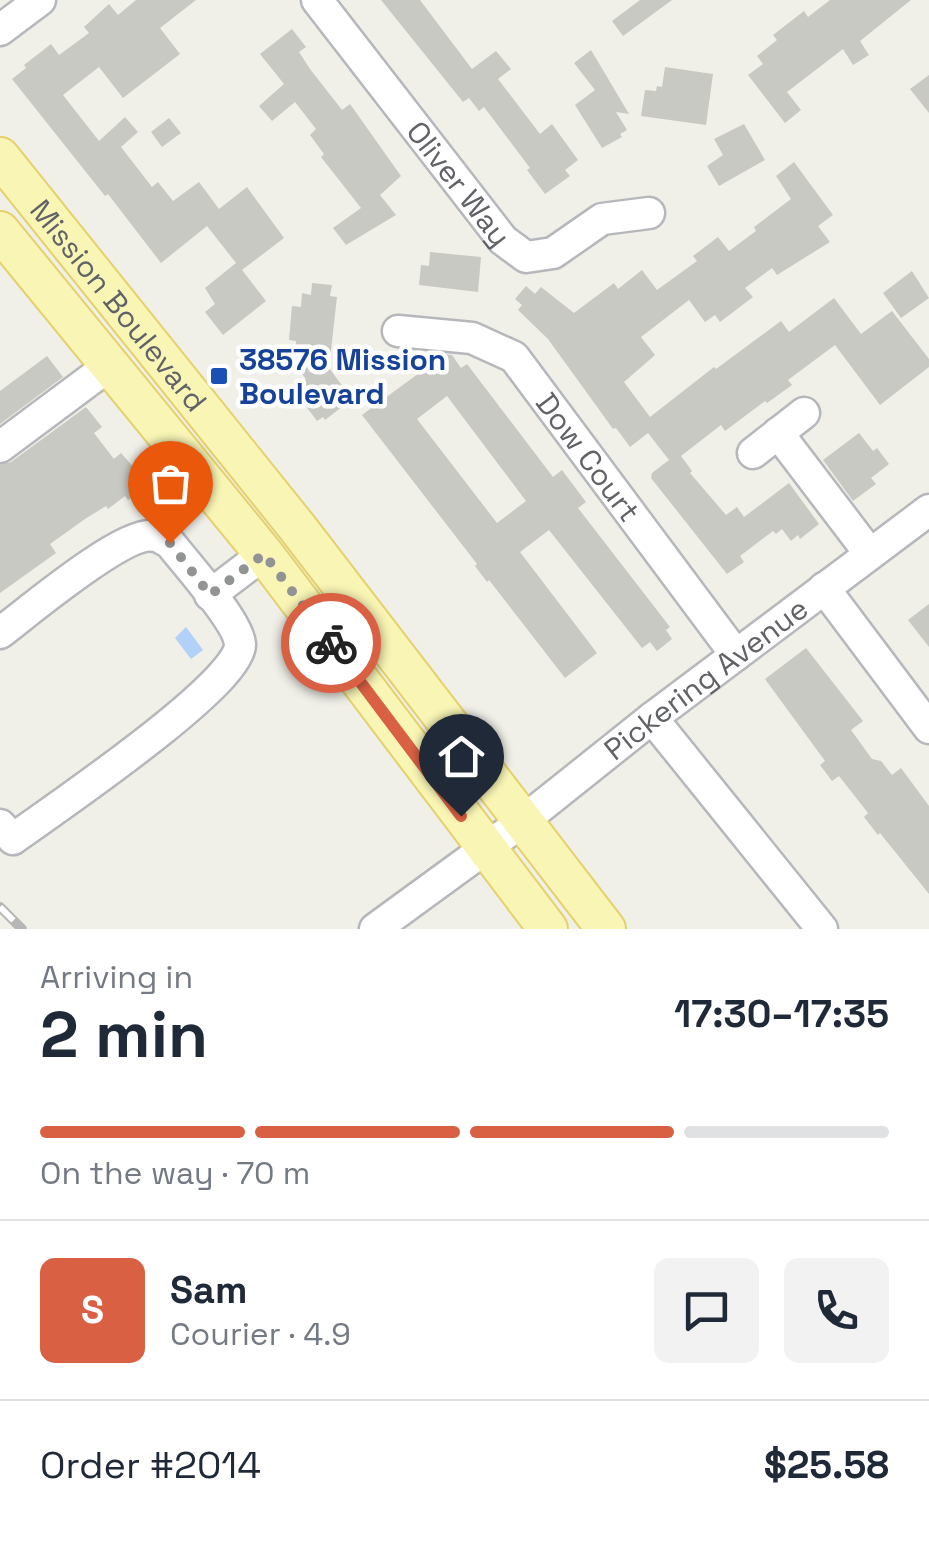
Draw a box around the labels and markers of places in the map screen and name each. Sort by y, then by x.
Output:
place label: 38576 Mission Boulevard [239,340,446,413]
marker: 38576 Mission Boulevard [208,365,230,387]
pin [128,441,213,544]
pin [419,714,504,817]

